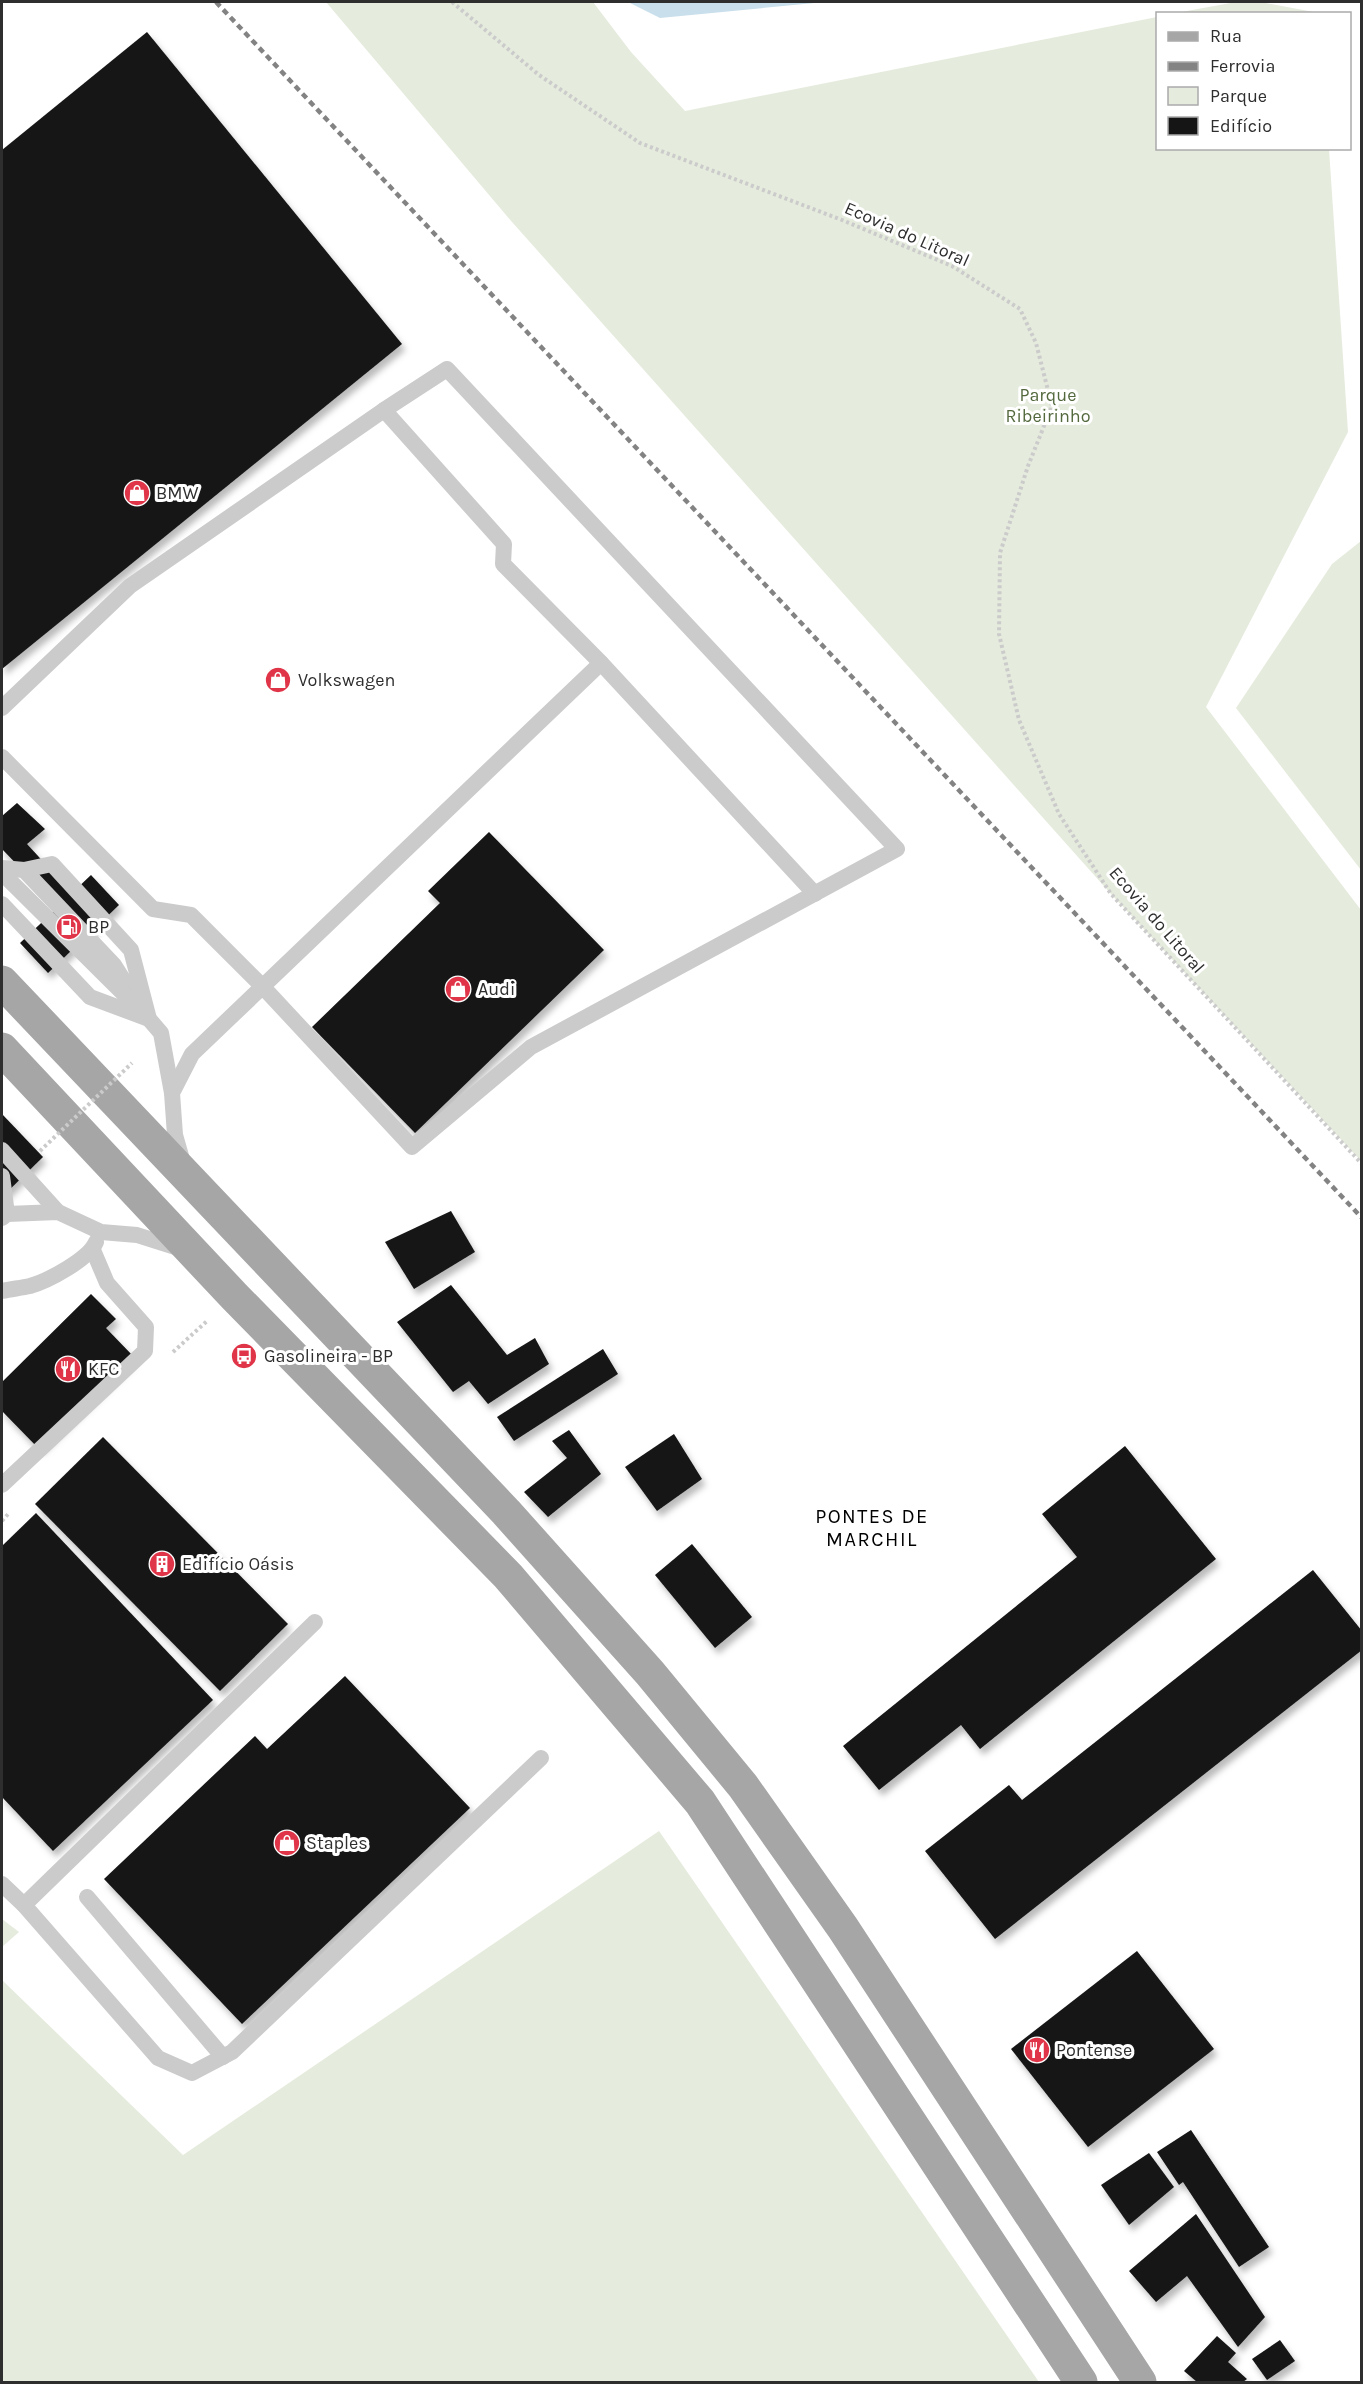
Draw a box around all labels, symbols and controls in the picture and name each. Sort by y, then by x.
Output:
legend [1156,12,1351,150]
text: Rua [1210,25,1242,47]
text: Ferrovia [1210,55,1275,77]
text: Parque [1210,85,1267,107]
text: Edifício [1210,115,1272,137]
street label: Ecovia do Litoral [841,197,973,271]
park label: Parque Ribeirinho [1005,384,1091,427]
shop icon: BMW [122,478,152,508]
place label: BMW [156,482,199,504]
shop icon: Volkswagen [263,665,293,695]
place label: Volkswagen [298,669,395,691]
street label: Ecovia do Litoral [1105,862,1209,978]
fuel station icon: BP [54,912,84,942]
place label: BP [88,916,109,938]
shop icon: Audi [443,974,473,1004]
place label: Audi [478,978,515,1000]
bus stop icon: Gasolineira - BP [229,1341,259,1371]
place label: Gasolineira - BP [264,1345,393,1367]
restaurant icon: KFC [53,1354,83,1384]
place label: KFC [88,1358,119,1380]
district label: PONTES DE MARCHIL [815,1505,929,1551]
building icon: Edifício Oásis [147,1549,177,1579]
place label: Edifício Oásis [182,1553,294,1575]
shop icon: Staples [272,1828,302,1858]
place label: Staples [306,1832,368,1854]
restaurant icon: Pontense [1022,2035,1052,2065]
place label: Pontense [1056,2039,1132,2061]

